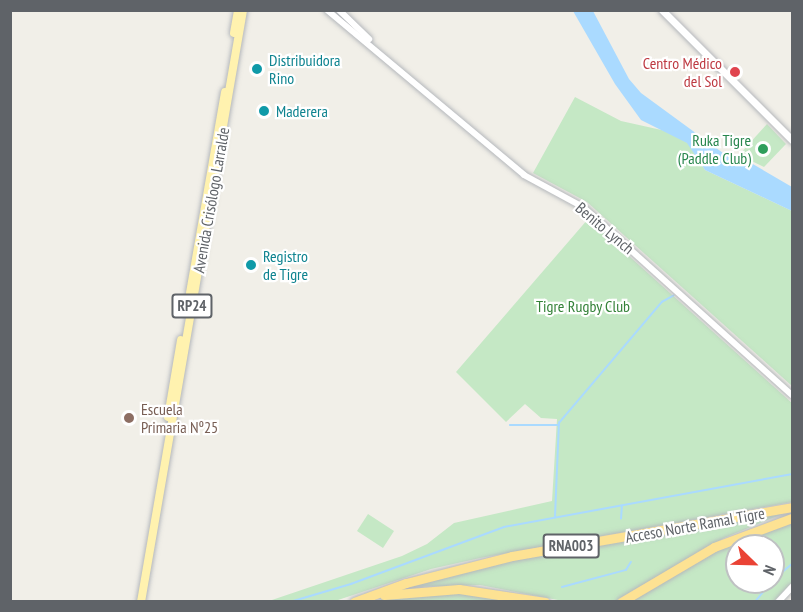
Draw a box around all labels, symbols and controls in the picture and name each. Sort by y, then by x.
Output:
place label: Distribuidora Rino [269,50,341,88]
place label: Centro Médico del Sol [643,53,722,91]
marker: Distribuidora Rino [250,62,264,76]
marker: Centro Médico del Sol [726,63,744,81]
place label: Maderera [276,101,328,121]
marker: Maderera [257,104,271,118]
street label: Avenida Crisólogo Larralde [189,126,233,274]
place label: Ruka Tigre (Paddle Club) [678,130,751,168]
marker: Ruka Tigre (Paddle Club) [756,142,770,156]
street label: Benito Lynch [572,198,638,258]
place label: Registro de Tigre [263,246,308,284]
marker: Registro de Tigre [244,258,258,272]
road number: RP24 [171,294,213,318]
park label: Tigre Rugby Club [536,296,630,316]
place label: Escuela Primaria Nº25 [141,399,218,437]
marker: Escuela Primaria Nº25 [122,411,136,425]
street label: Acceso Norte Ramal Tigre [624,503,766,547]
road number: RNA003 [542,534,600,558]
north arrow [725,534,785,594]
text: N [759,562,781,578]

